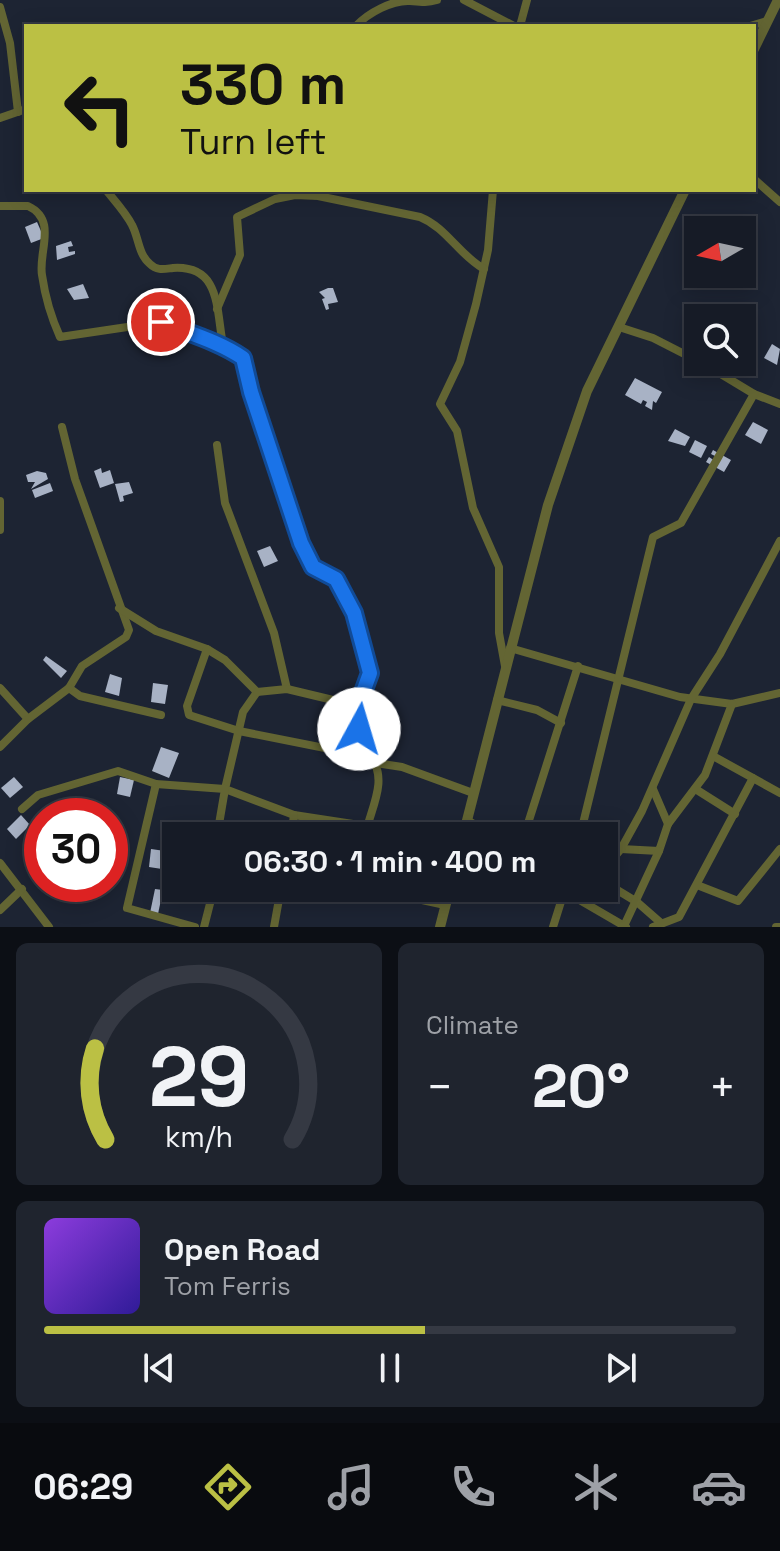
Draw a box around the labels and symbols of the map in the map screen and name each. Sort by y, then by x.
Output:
north arrow [684,216,756,288]
pin [127,288,195,356]
position arrow [317,687,401,771]
speed limit sign: 30 [24,798,128,902]

